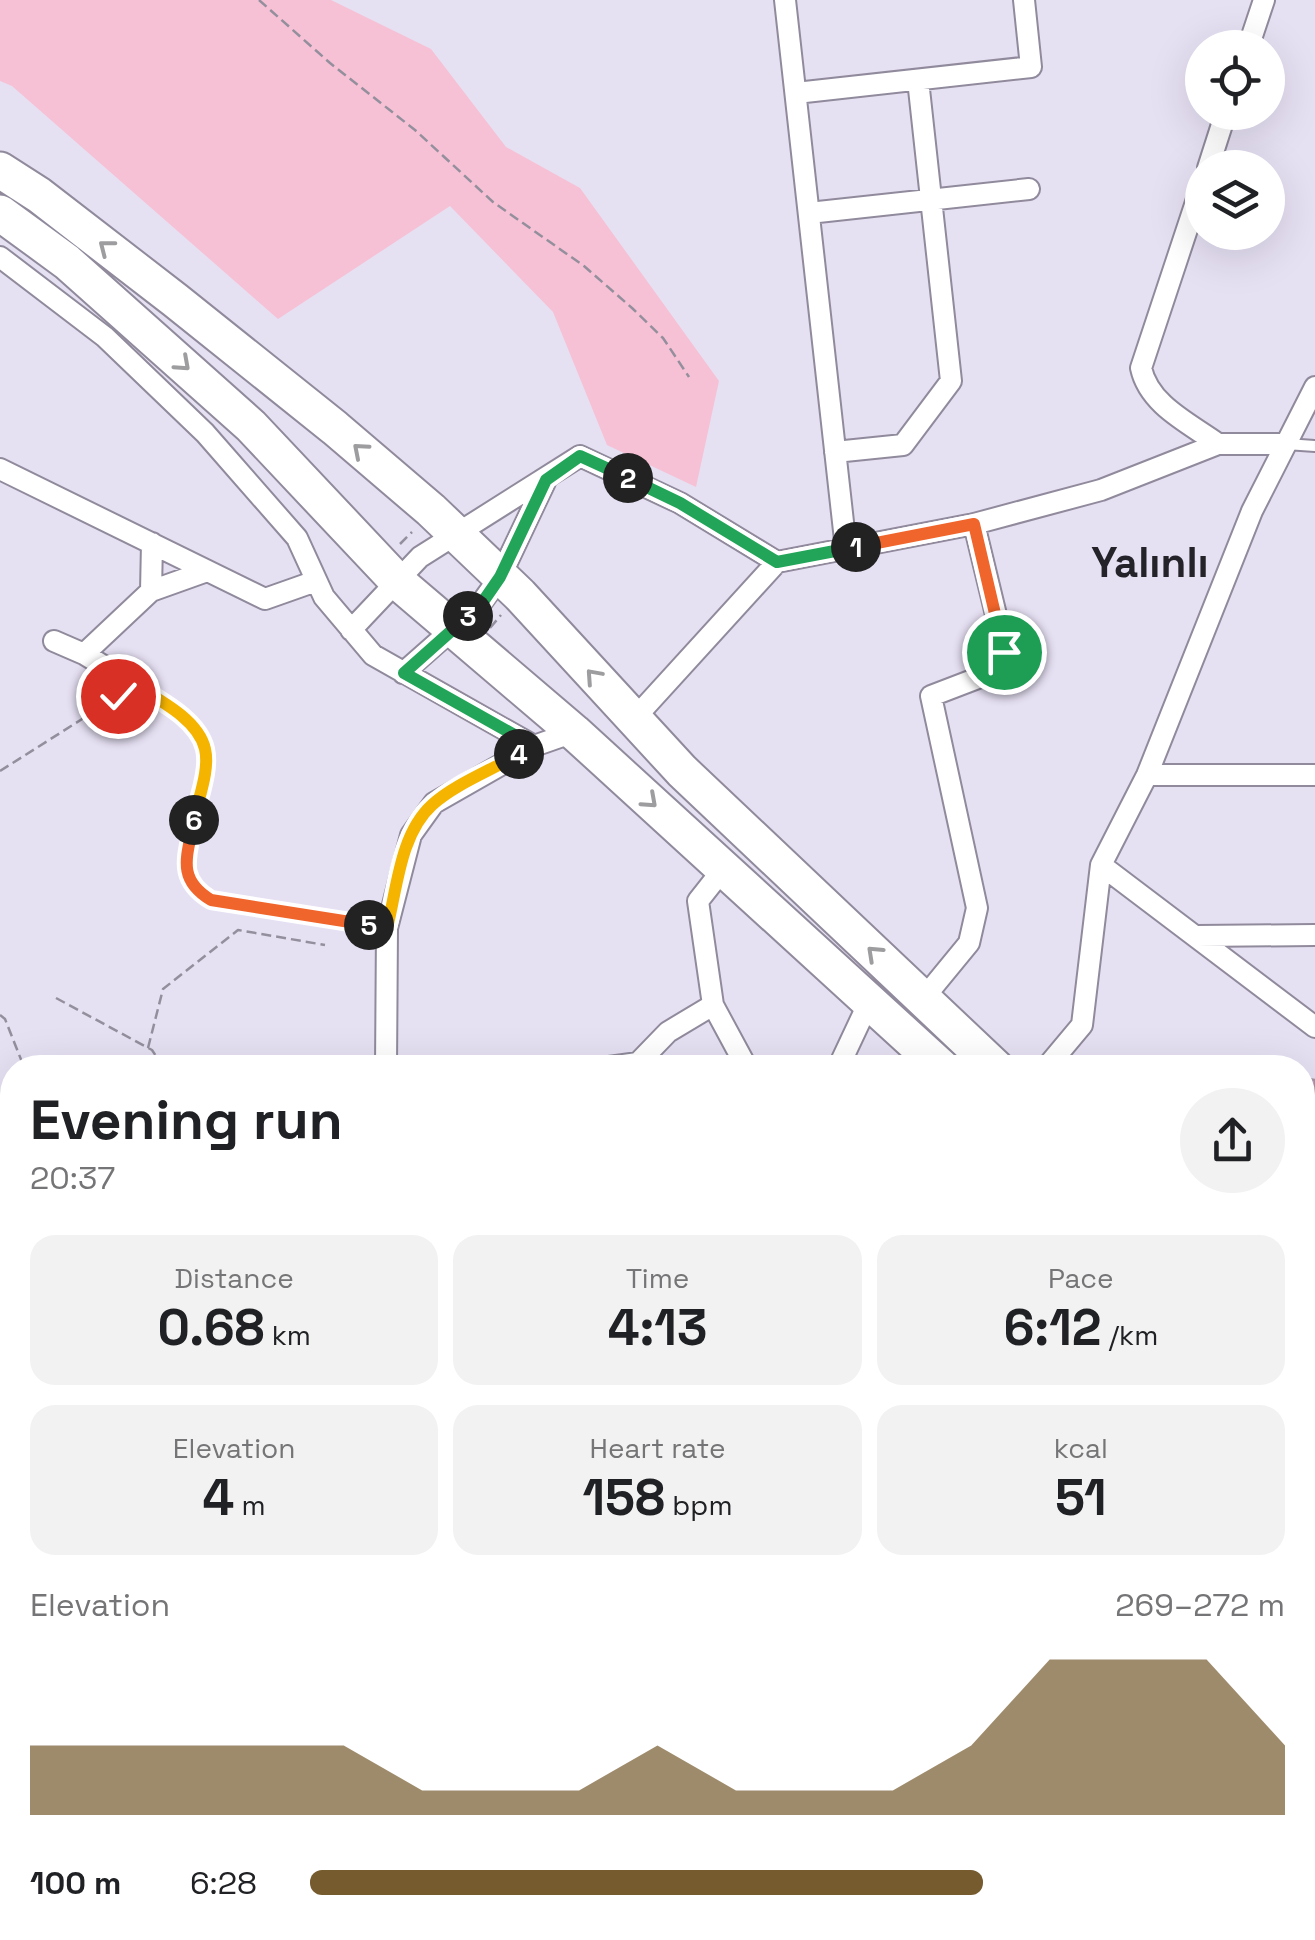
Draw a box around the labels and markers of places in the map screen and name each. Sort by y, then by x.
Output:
pin: 2 [603,453,653,503]
pin: 1 [831,522,881,572]
pin: 3 [443,591,493,641]
pin [962,610,1047,695]
pin [76,654,161,739]
pin: 4 [494,729,544,779]
pin: 6 [169,795,219,845]
pin: 5 [344,900,394,950]

